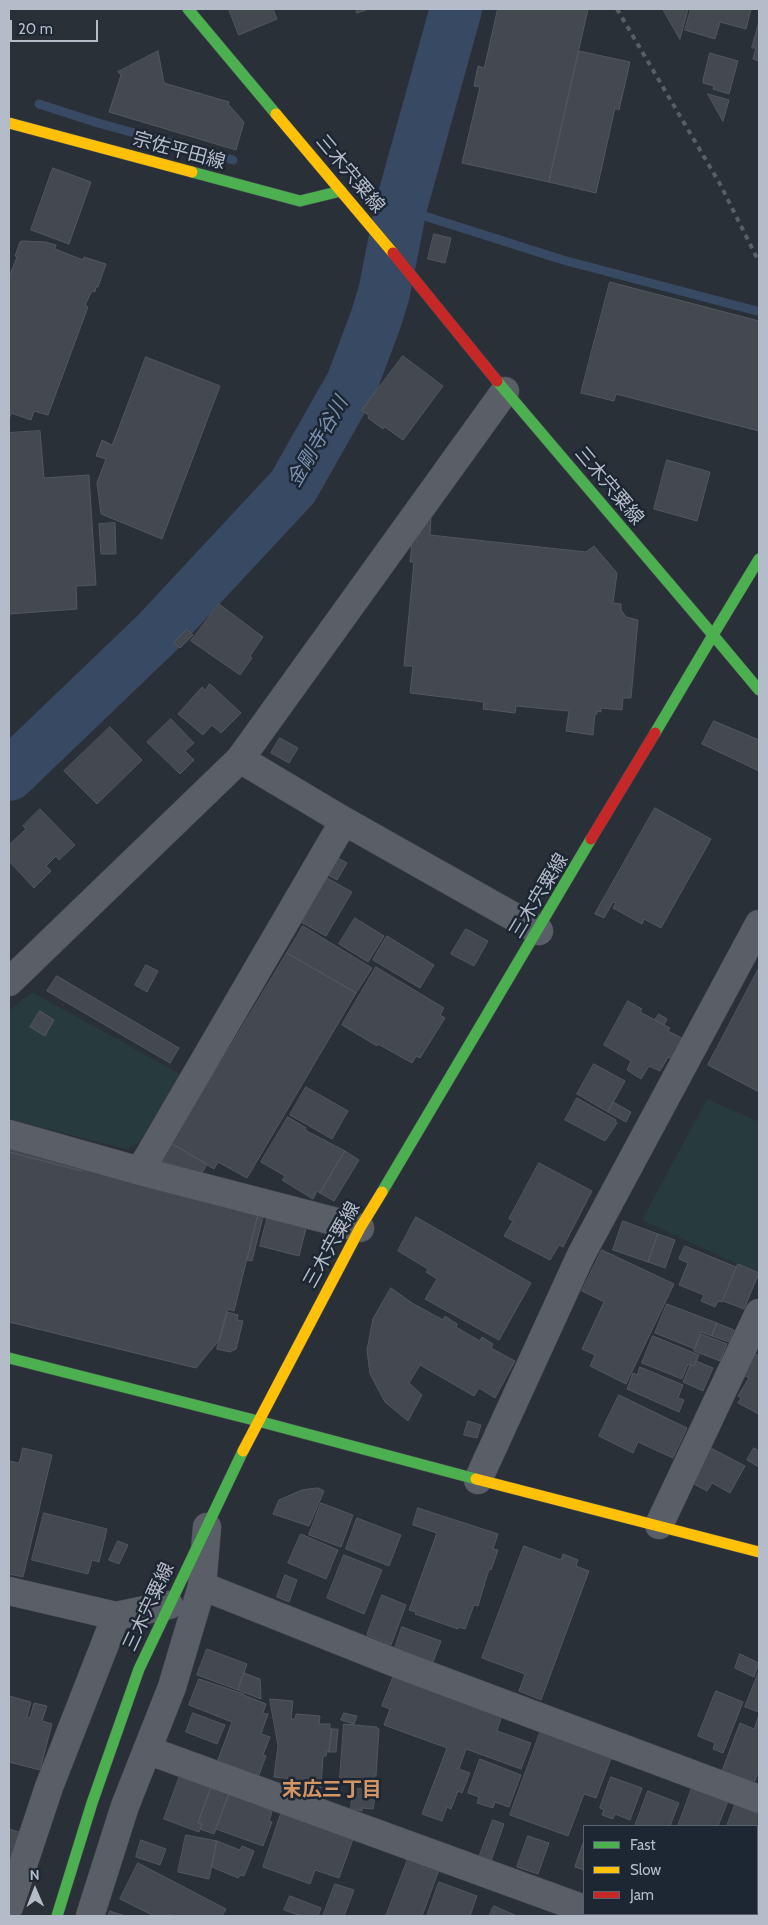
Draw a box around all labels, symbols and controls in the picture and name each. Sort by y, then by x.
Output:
scale bar [12,10,100,42]
text: 20 m [18,20,53,38]
street label: 宗佐平田線 [130,128,228,174]
street label: 三木宍粟線 [311,130,389,218]
water label: 金剛寺谷川 [283,393,353,491]
street label: 三木宍粟線 [570,442,648,530]
street label: 三木宍粟線 [505,849,573,943]
street label: 三木宍粟線 [299,1198,365,1292]
street label: 三木宍粟線 [119,1559,179,1655]
district label: 末広三丁目 [282,1778,382,1802]
legend [583,1825,758,1915]
text: Fast [630,1836,655,1854]
text: Slow [630,1861,661,1879]
north arrow [10,1865,60,1915]
text: N [30,1866,40,1884]
text: Jam [630,1886,654,1904]

